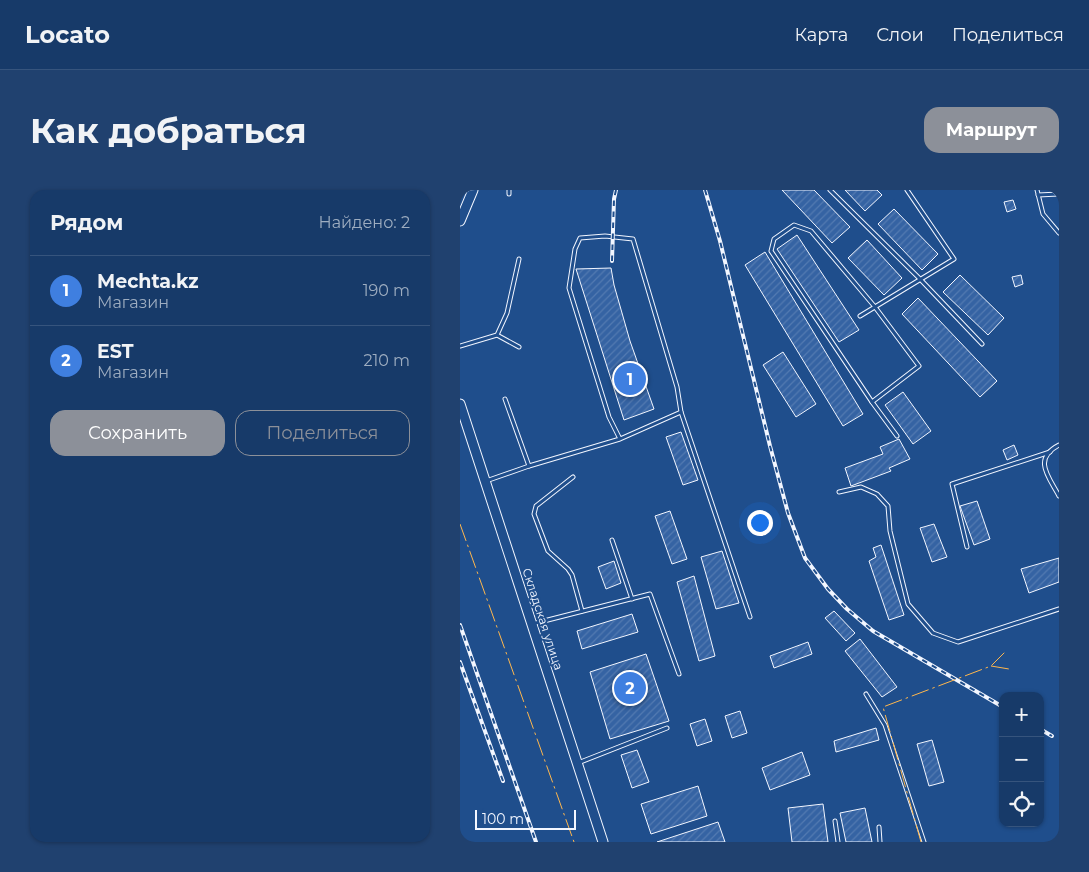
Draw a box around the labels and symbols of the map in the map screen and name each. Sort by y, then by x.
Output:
pin: 1 [614,360,646,398]
your location [747,510,773,536]
street label: Складская улица [519,566,567,672]
pin: 2 [614,669,646,707]
scale bar [475,807,576,830]

